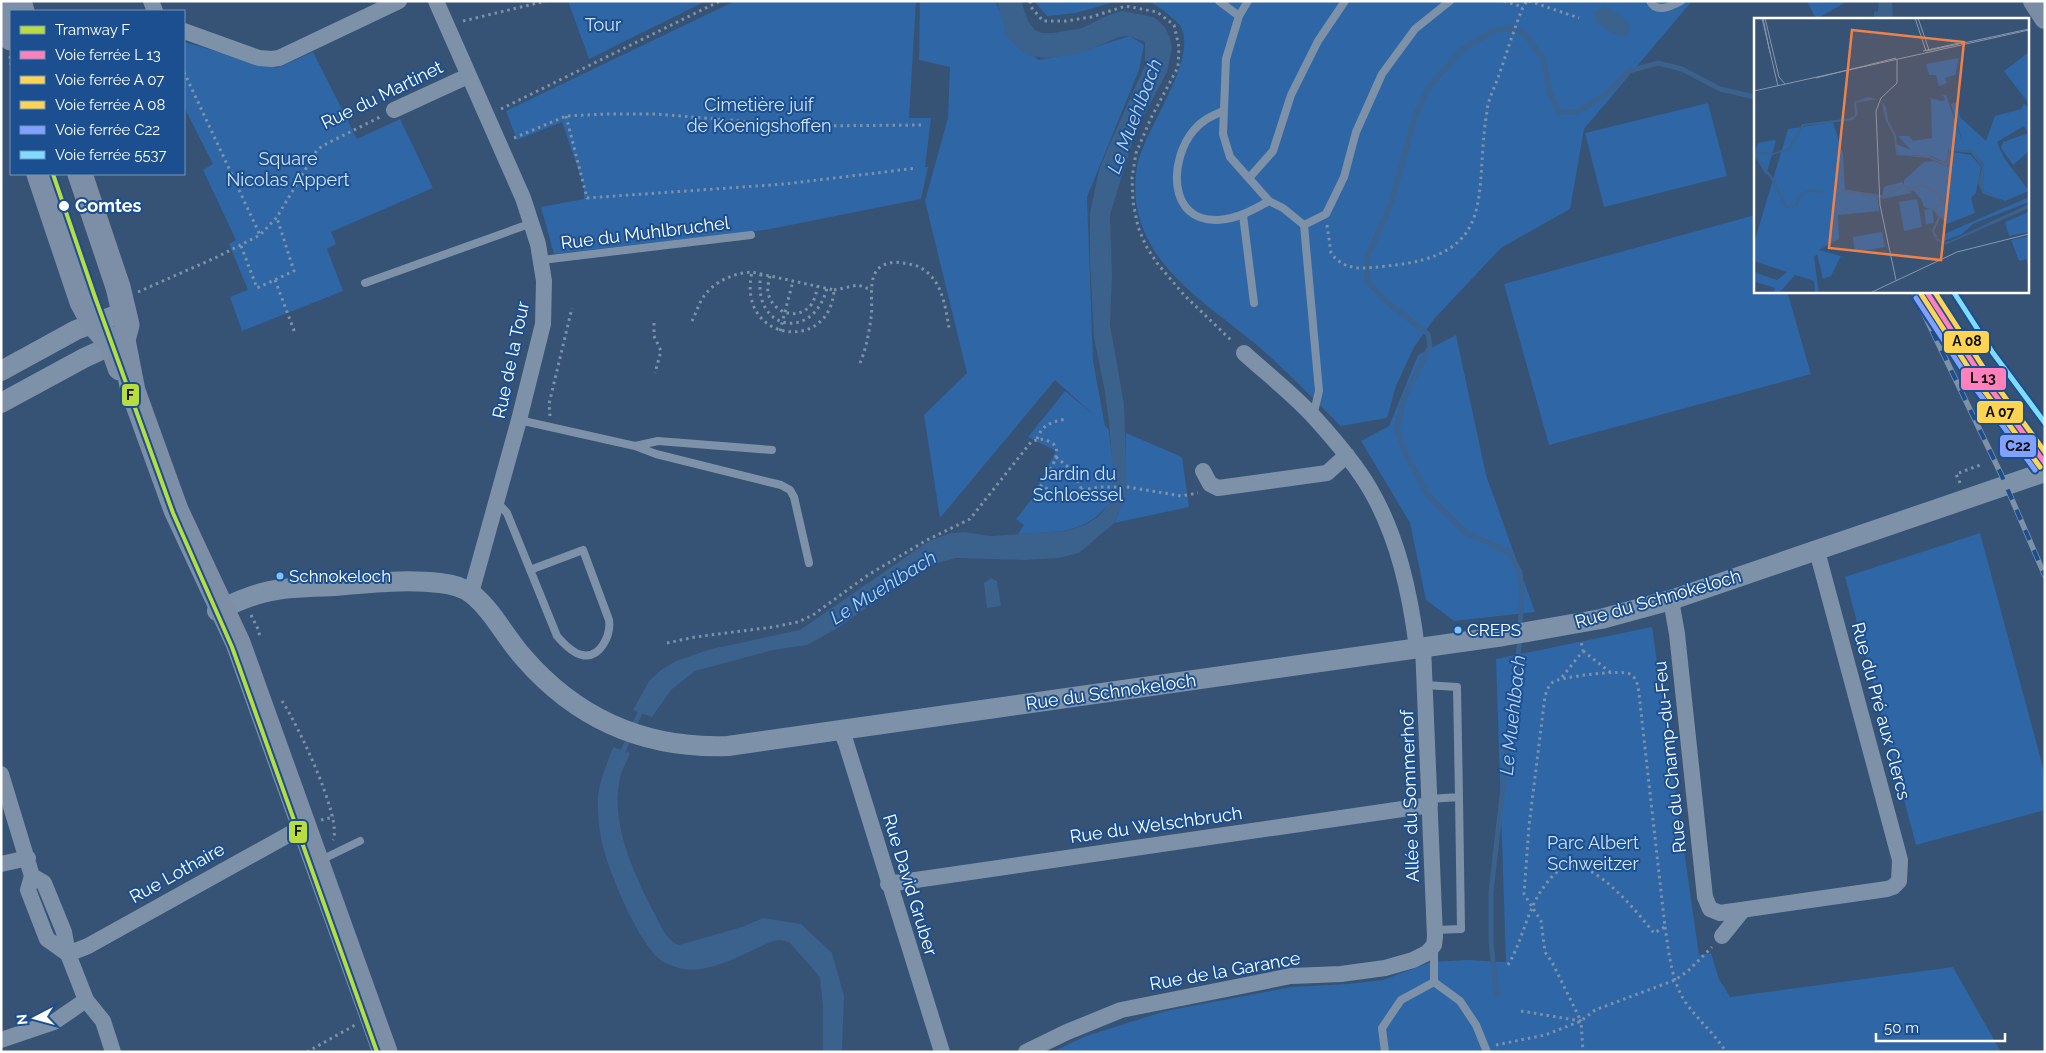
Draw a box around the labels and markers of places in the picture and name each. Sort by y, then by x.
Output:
place label: Comtes [75,195,141,216]
marker: Comtes [57,199,71,213]
place label: Schnokeloch [289,566,391,586]
marker: Schnokeloch [275,571,285,581]
place label: CREPS [1467,620,1521,640]
marker: CREPS [1453,625,1463,635]

